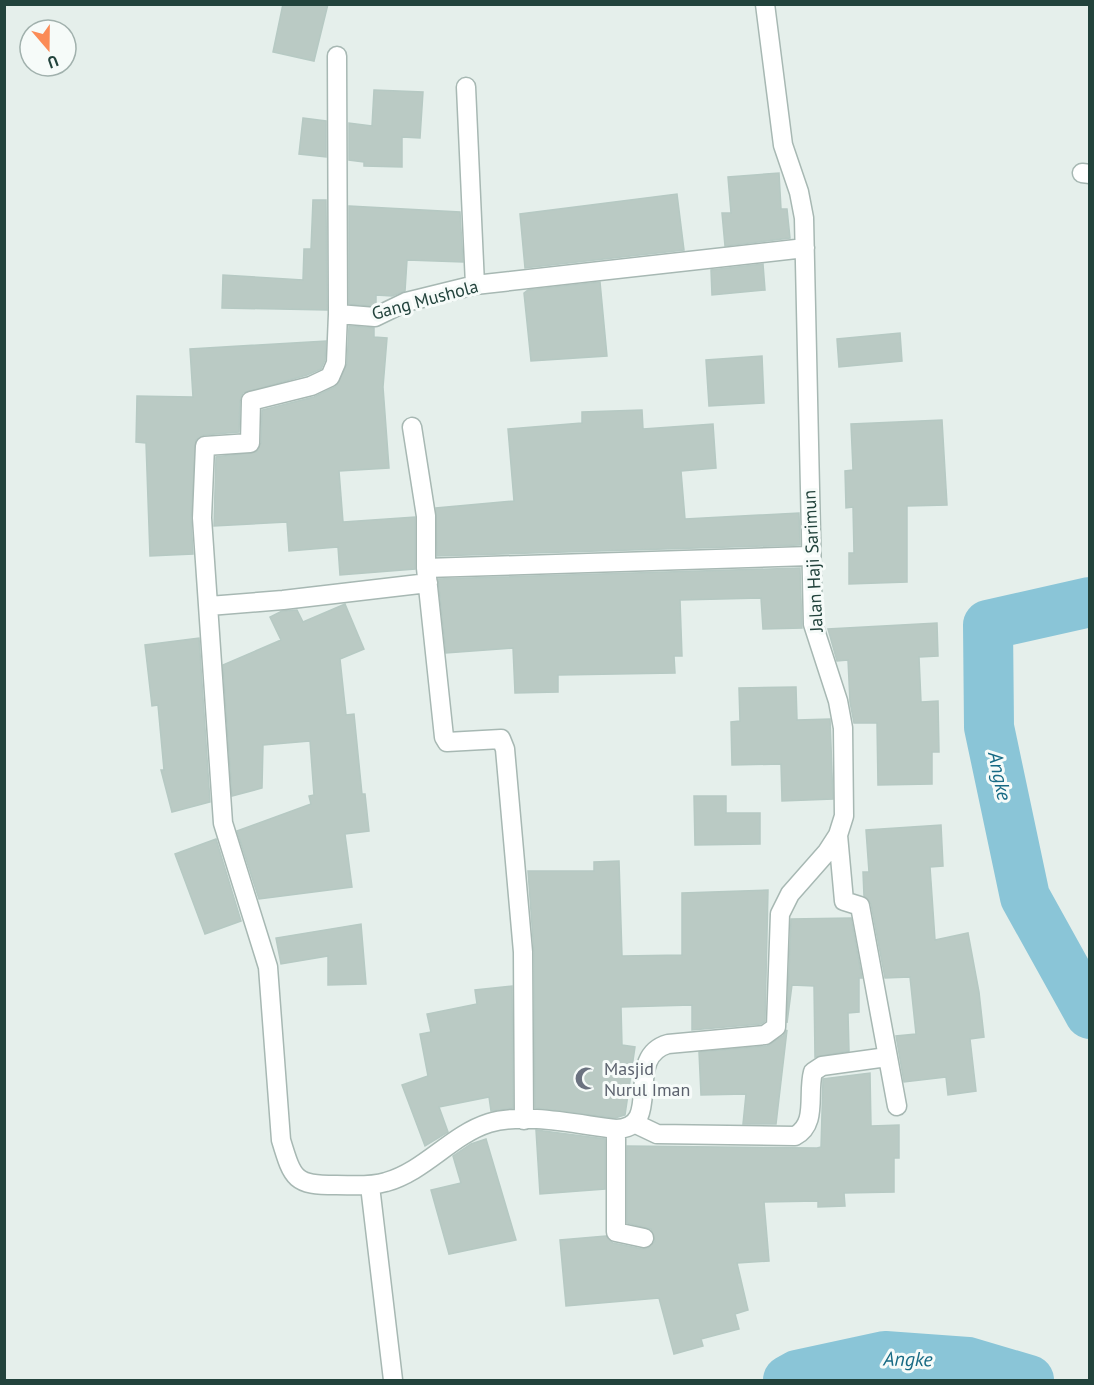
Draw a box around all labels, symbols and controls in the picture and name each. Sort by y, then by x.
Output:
north arrow [18,18,78,78]
text: U [45,51,61,73]
street label: Gang Mushola [369,274,481,325]
street label: Jalan Haji Sarimun [797,489,828,634]
water label: Angke [982,748,1018,804]
place label: Masjid Nurul Iman [604,1057,690,1101]
mosque icon: Masjid Nurul Iman [573,1066,599,1092]
water label: Angke [882,1346,934,1372]

